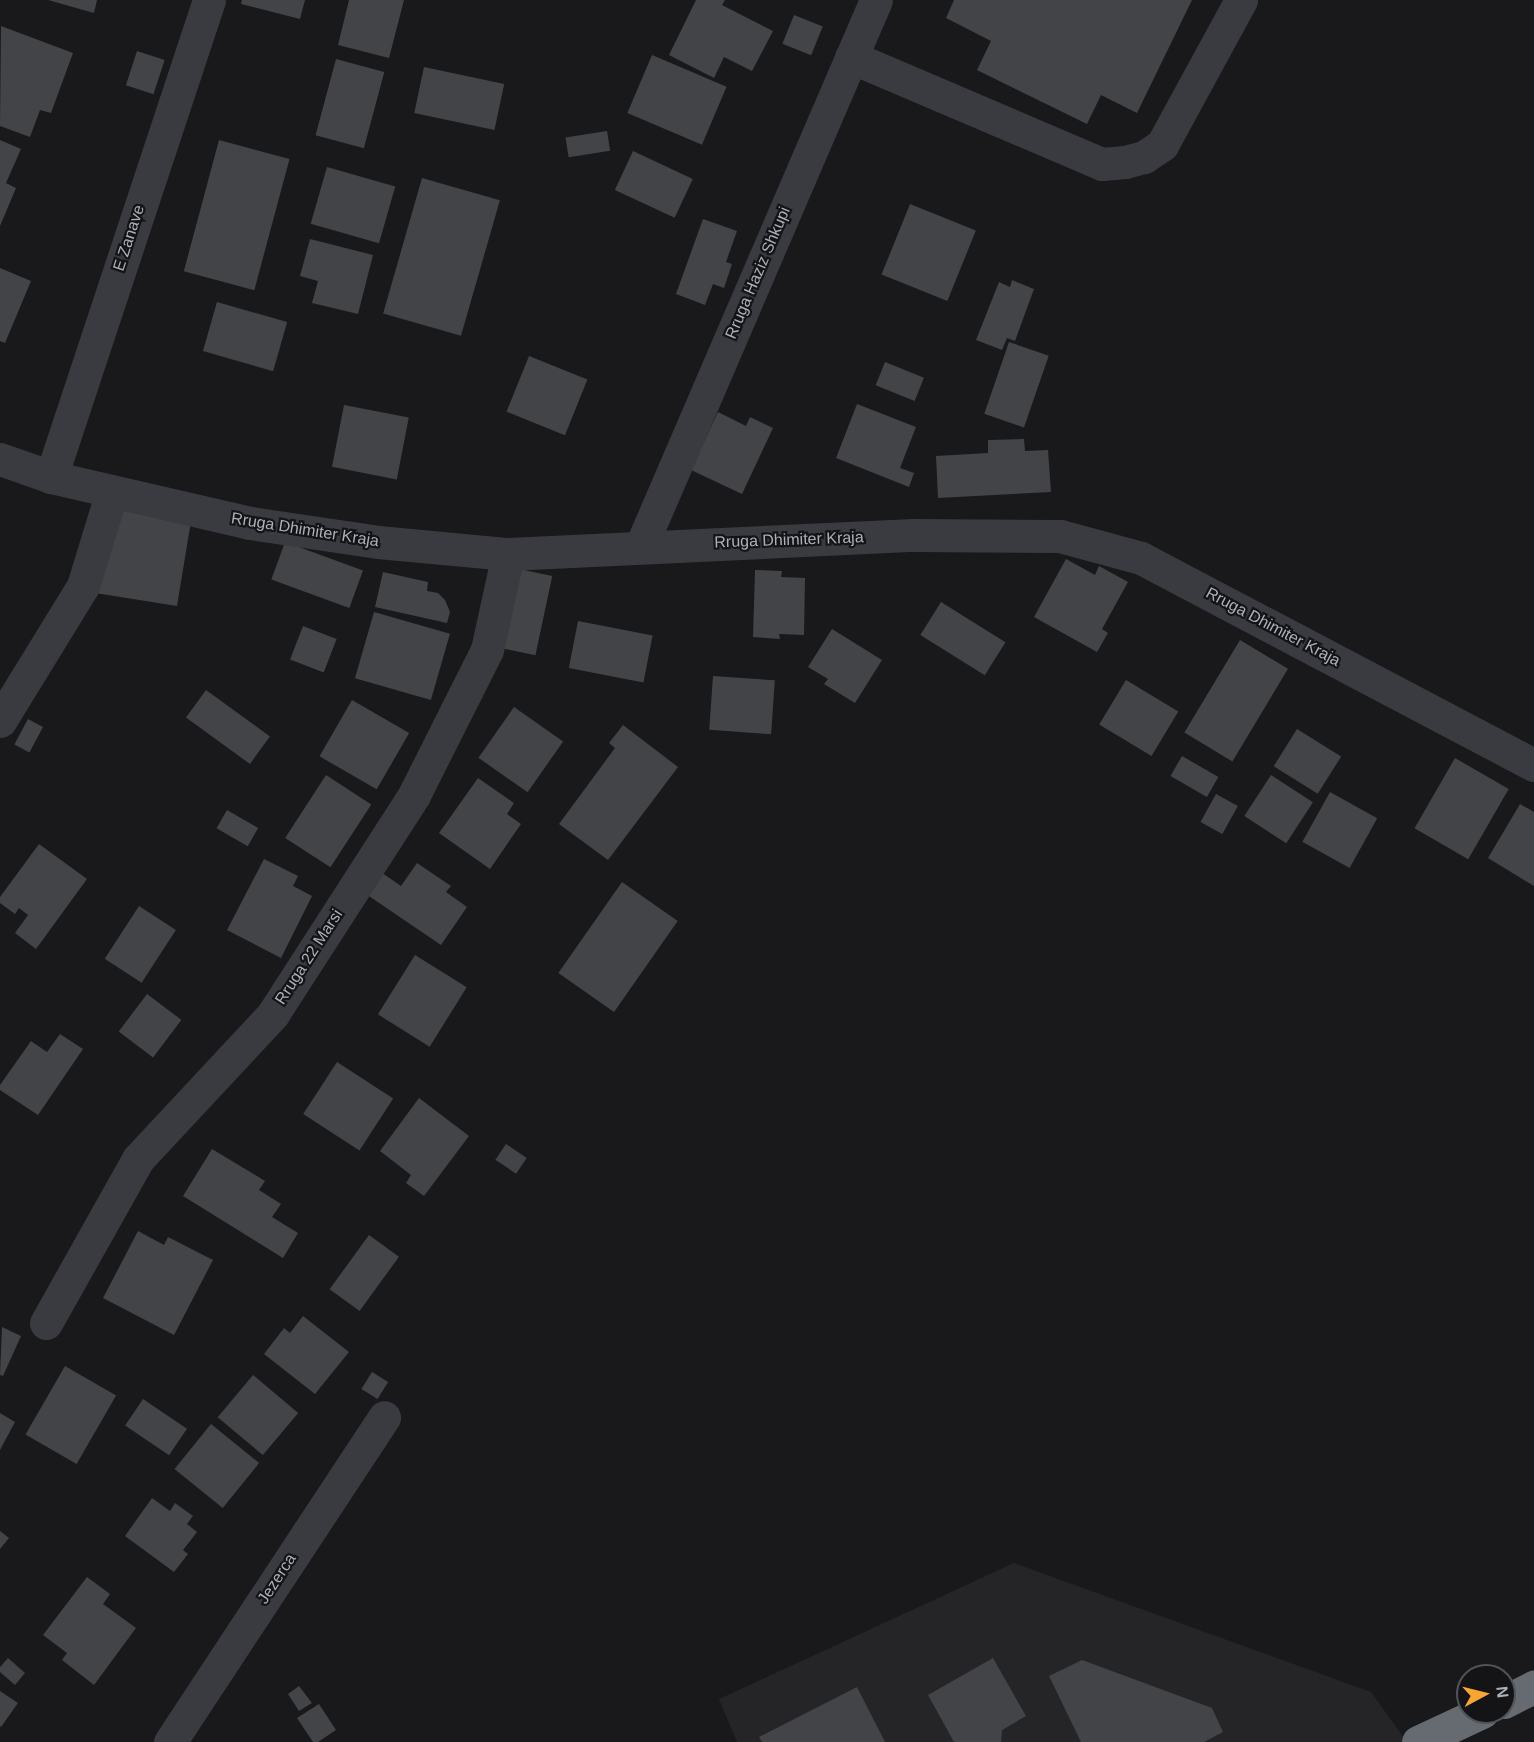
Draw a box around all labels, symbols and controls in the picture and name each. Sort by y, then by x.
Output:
street label: E Zanave [109,202,149,274]
street label: Rruga Haziz Shkupi [722,204,794,342]
street label: Rruga Dhimiter Kraja [230,509,380,551]
street label: Rruga Dhimiter Kraja [714,528,864,552]
street label: Rruga Dhimiter Kraja [1203,583,1343,671]
street label: Rruga 22 Marsi [271,906,347,1008]
street label: Jezerca [254,1550,300,1608]
north arrow [1456,1664,1516,1724]
text: N [1493,1685,1512,1699]

